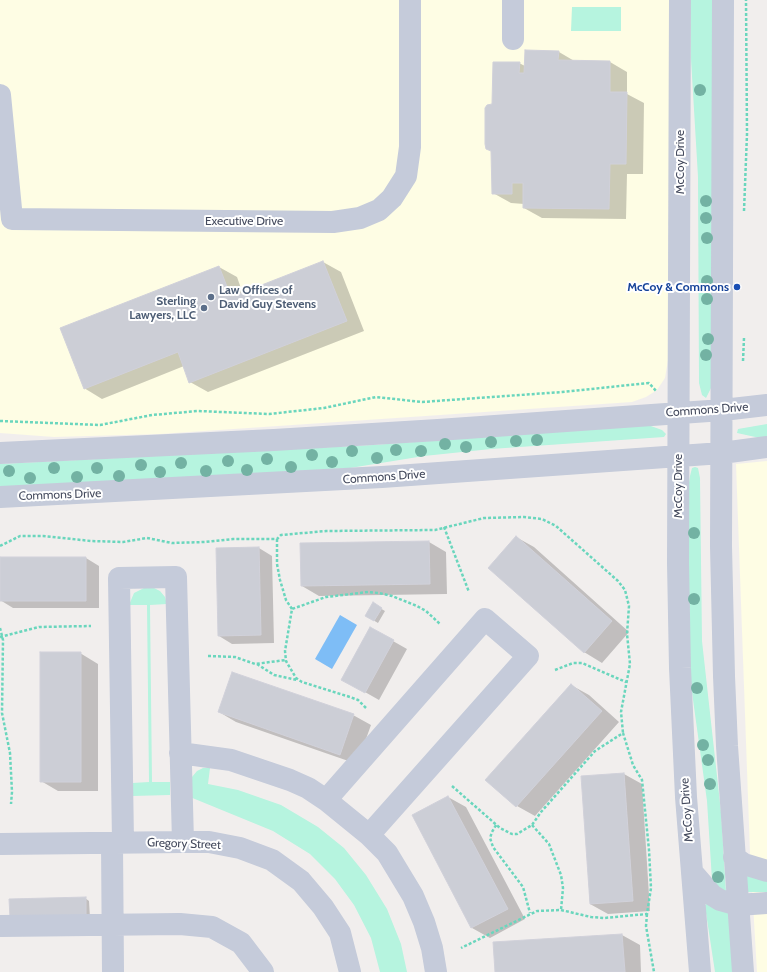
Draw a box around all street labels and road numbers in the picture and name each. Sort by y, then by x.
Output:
street label: McCoy Drive [673,130,687,194]
street label: Executive Drive [205,214,283,228]
street label: Commons Drive [665,400,749,420]
street label: McCoy Drive [671,454,685,518]
street label: Commons Drive [342,467,426,487]
street label: Commons Drive [18,486,102,504]
street label: McCoy Drive [678,777,696,843]
street label: Gregory Street [147,836,221,852]

